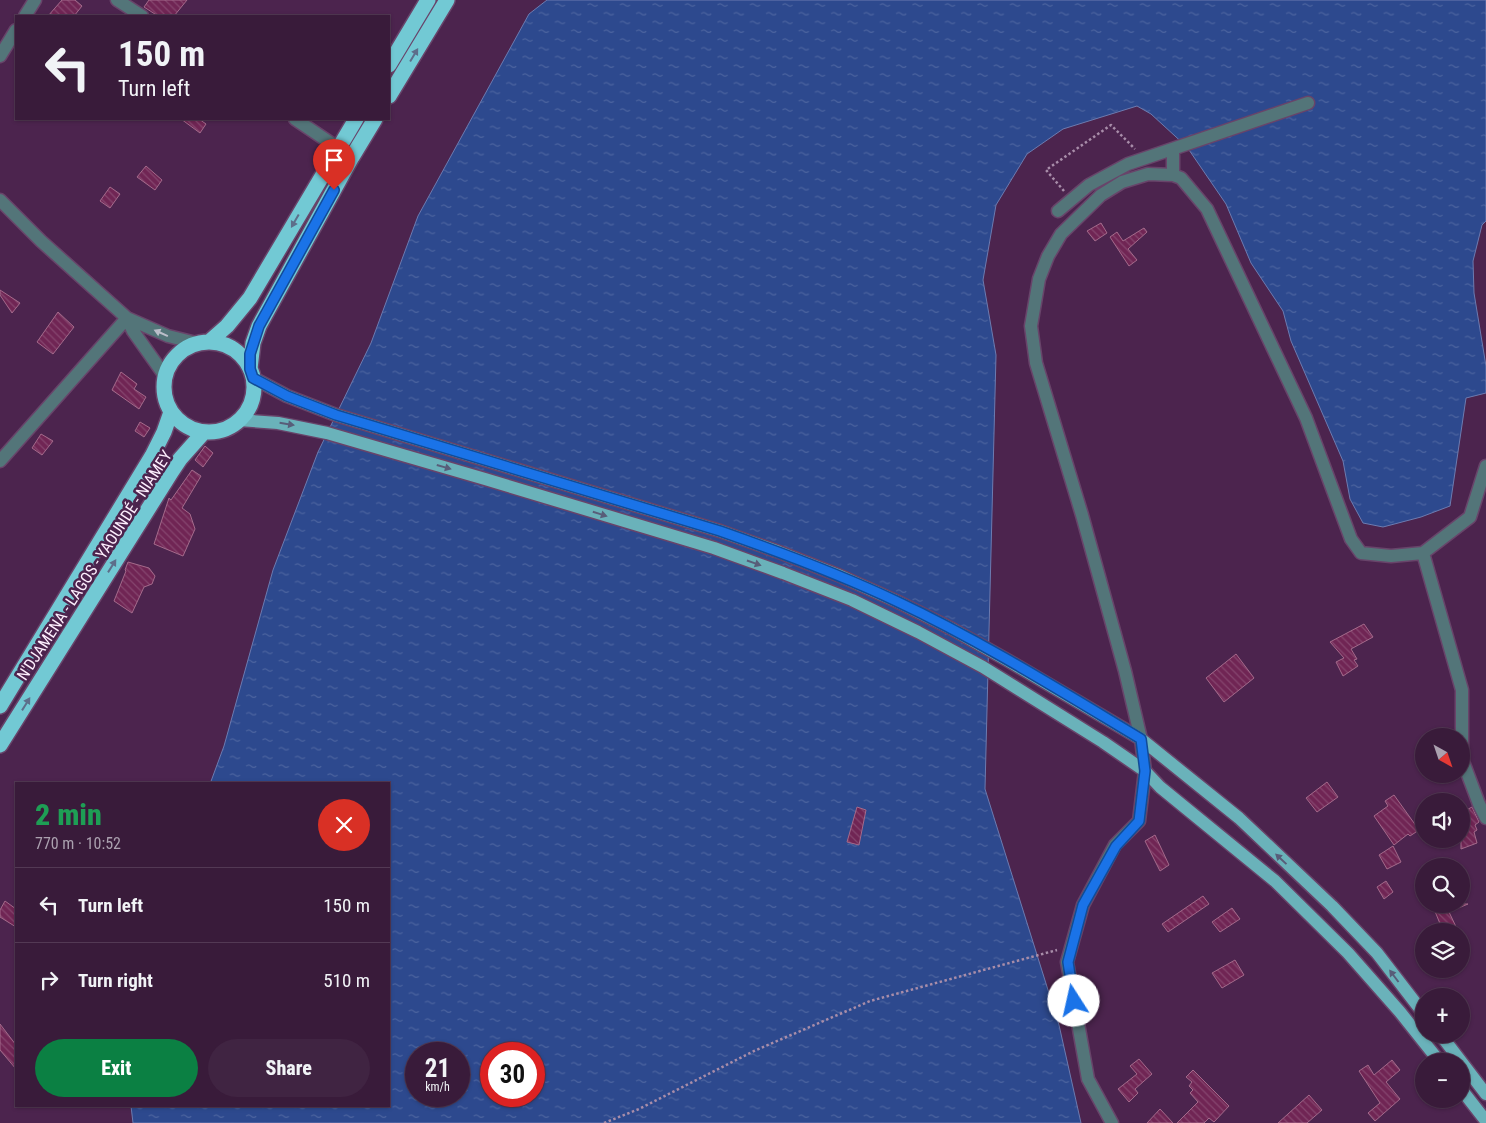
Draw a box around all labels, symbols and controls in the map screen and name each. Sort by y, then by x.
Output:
text: 150 m [118,34,205,75]
icon: left [35,35,100,100]
one-way arrow [409,48,419,61]
text: Turn left [118,76,190,101]
pin [313,139,355,190]
icon: arrive [320,146,348,174]
one-way arrow [291,214,300,227]
one-way arrow [154,328,168,336]
one-way arrow [280,420,296,428]
street label: N'DJAMENA - LAGOS - YAOUNDÉ - NIAMEY [13,446,176,684]
one-way arrow [437,463,452,471]
one-way arrow [592,510,607,518]
one-way arrow [108,559,117,573]
one-way arrow [747,559,762,567]
one-way arrow [21,697,31,710]
north arrow [1415,728,1470,782]
map controls [1415,728,1470,1108]
button: sound [1415,793,1470,848]
text: 2 min [35,797,102,832]
button: close [318,799,370,851]
text: 770 m · 10:52 [35,834,121,853]
one-way arrow [1275,854,1287,865]
button: search [1415,858,1470,913]
icon: left [35,891,63,919]
text: Turn left [78,894,143,917]
text: 150 m [323,894,370,917]
button: layers [1415,923,1470,978]
icon: right [35,966,63,994]
text: Turn right [78,969,153,992]
text: 510 m [323,969,370,992]
one-way arrow [1389,969,1399,983]
position arrow [1047,974,1099,1026]
button: + [1415,988,1470,1043]
button: Exit [35,1039,198,1097]
button: Share [208,1039,370,1097]
speed limit sign: 30 [480,1042,545,1107]
button: − [1415,1053,1470,1108]
text: 21 [425,1054,450,1083]
text: km/h [425,1080,450,1094]

